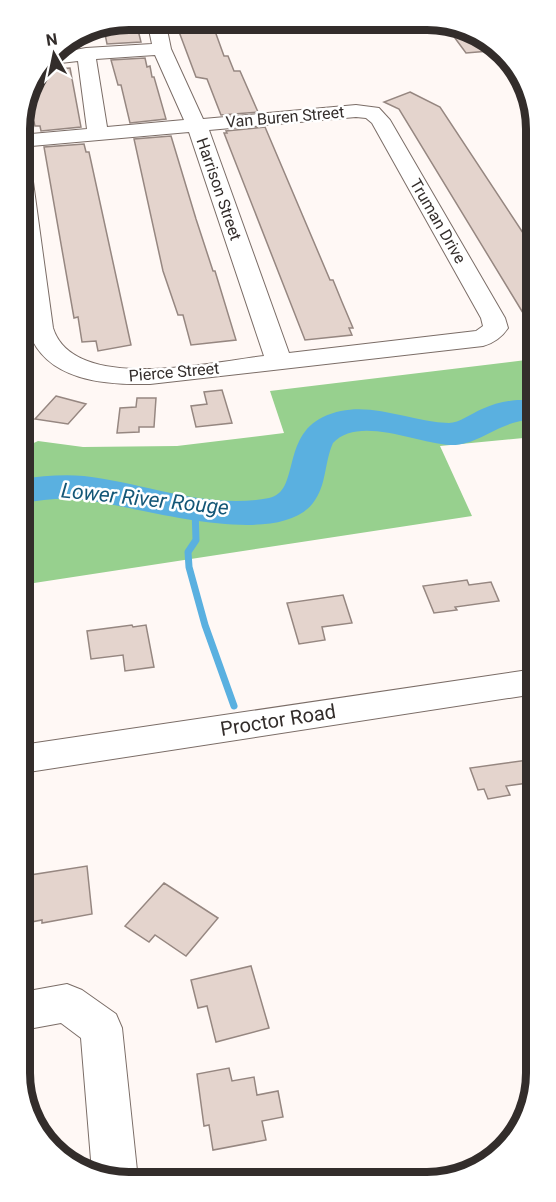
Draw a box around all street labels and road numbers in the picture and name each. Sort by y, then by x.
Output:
street label: Van Buren Street [225,102,345,132]
street label: Harrison Street [193,135,245,243]
street label: Truman Drive [406,175,470,267]
street label: Pierce Street [128,359,220,385]
street label: Proctor Road [219,699,337,741]

